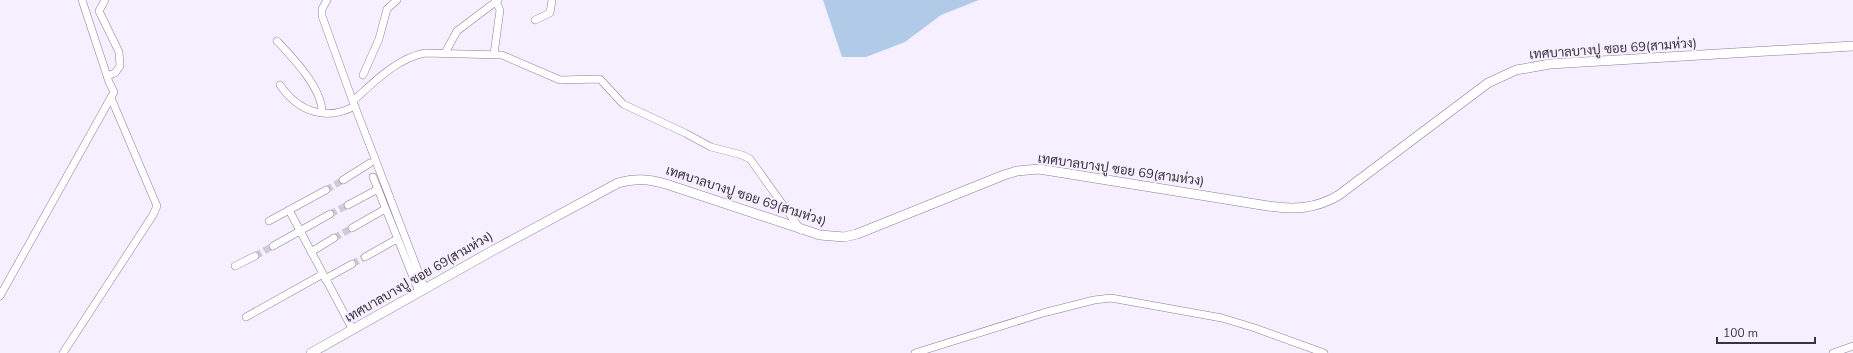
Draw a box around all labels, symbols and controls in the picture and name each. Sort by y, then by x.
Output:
street label: เทศบาลบางปู ซอย 69(สามห่วง) [1529,34,1697,64]
street label: เทศบาลบางปู ซอย 69(สามห่วง) [1037,149,1205,191]
street label: เทศบาลบางปู ซอย 69(สามห่วง) [663,161,829,231]
street label: เทศบาลบางปู ซอย 69(สามห่วง) [342,227,496,327]
scale bar [1717,319,1815,345]
text: 100 m [1723,325,1758,341]

